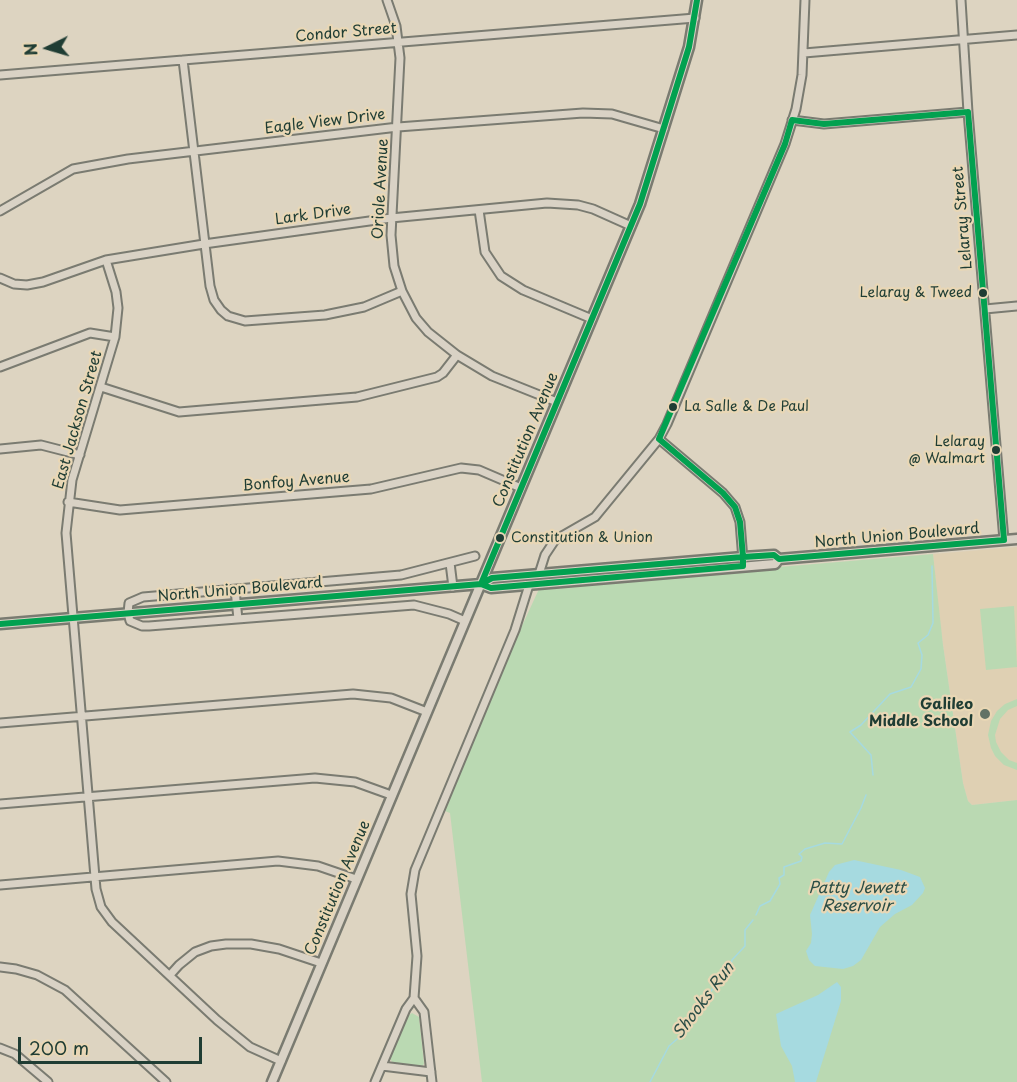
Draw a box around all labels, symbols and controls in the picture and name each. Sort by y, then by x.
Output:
north arrow [18,18,78,78]
street label: Condor Street [295,20,397,46]
text: N [18,42,43,57]
street label: Eagle View Drive [264,106,386,138]
street label: Oriole Avenue [369,138,393,240]
street label: Lelaray Street [950,166,976,270]
street label: Lark Drive [274,201,352,229]
place label: Lelaray & Tweed [860,285,972,301]
marker: Lelaray & Tweed [977,287,989,299]
street label: East Jackson Street [50,349,106,491]
street label: Constitution Avenue [489,370,563,510]
place label: La Salle & De Paul [684,399,809,415]
marker: La Salle & De Paul [667,401,679,413]
place label: Lelaray @ Walmart [909,434,985,466]
marker: Lelaray @ Walmart [990,444,1002,456]
street label: Bonfoy Avenue [242,468,350,496]
street label: North Union Boulevard [814,520,980,552]
place label: Constitution & Union [511,530,653,546]
marker: Constitution & Union [494,532,506,544]
street label: North Union Boulevard [157,574,323,606]
place label: Galileo Middle School [869,696,973,731]
marker: Galileo Middle School [978,707,992,721]
street label: Constitution Avenue [301,818,375,958]
water label: Patty Jewett Reservoir [809,879,905,917]
water label: Shooks Run [669,959,739,1043]
scale bar [21,1025,206,1063]
text: 200 m [29,1034,89,1061]

